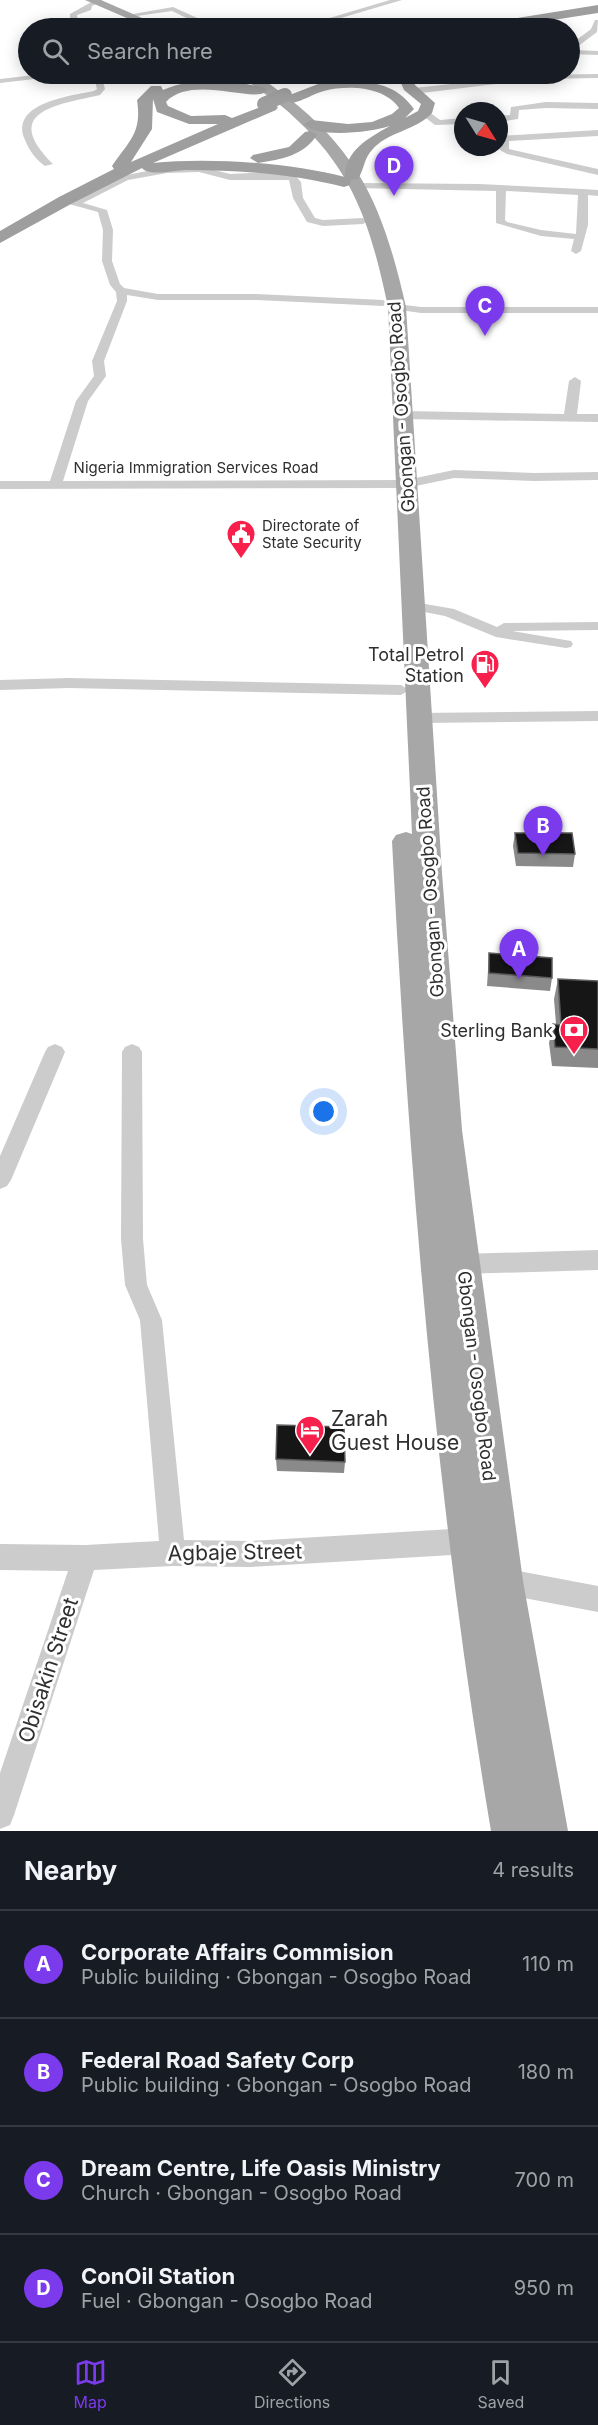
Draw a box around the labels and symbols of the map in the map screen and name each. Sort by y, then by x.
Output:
north arrow [454,102,508,156]
pin: D [374,146,414,196]
pin: C [466,286,504,336]
street label: Gbongan - Osogbo Road [383,301,419,513]
street label: Nigeria Immigration Services Road [74,458,318,477]
place label: Directorate of State Security [262,516,362,552]
public building icon: Directorate of State Security [225,518,257,560]
place label: Total Petrol Station [368,644,464,686]
fuel station icon: Total Petrol Station [469,648,501,690]
street label: Gbongan - Osogbo Road [412,786,448,998]
pin: B [524,806,562,856]
pin: A [500,930,538,979]
bank icon: Sterling Bank [558,1014,590,1056]
place label: Sterling Bank [440,1020,553,1041]
your location [309,1097,338,1126]
street label: Gbongan - Osogbo Road [454,1270,500,1482]
place label: Zarah Guest House [331,1406,459,1455]
hotel icon: Zarah Guest House [294,1414,326,1456]
street label: Agbaje Street [167,1538,303,1566]
street label: Obisakin Street [13,1594,83,1746]

